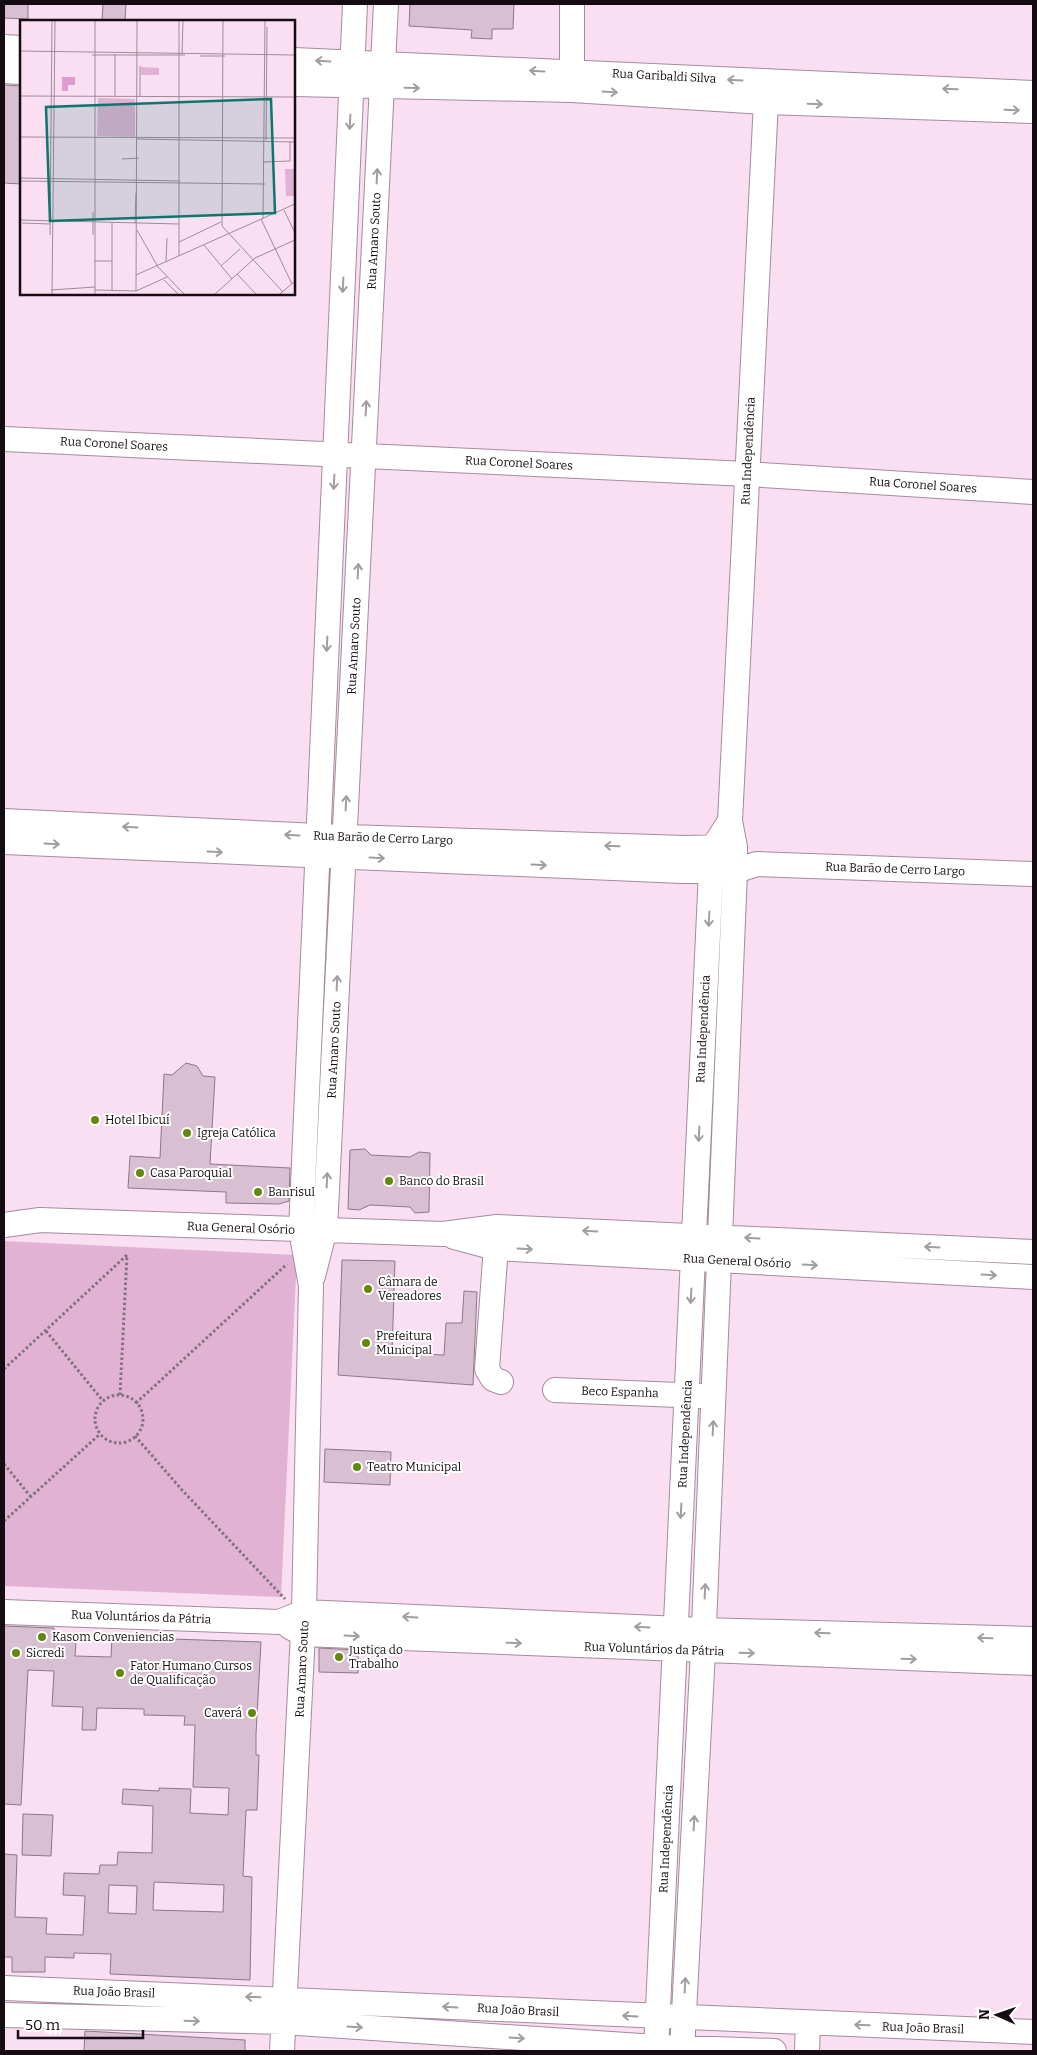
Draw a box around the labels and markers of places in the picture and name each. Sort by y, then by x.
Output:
place label: Hotel Ibicuí [105,1113,170,1127]
marker: Hotel Ibicuí [89,1114,101,1126]
place label: Igreja Católica [197,1126,276,1140]
marker: Igreja Católica [181,1127,193,1139]
place label: Casa Paroquial [150,1166,232,1180]
marker: Casa Paroquial [134,1167,146,1179]
place label: Banco do Brasil [399,1174,485,1188]
marker: Banco do Brasil [383,1175,395,1187]
place label: Banrisul [268,1185,316,1199]
marker: Banrisul [252,1186,264,1198]
place label: Câmara de Vereadores [378,1275,442,1303]
marker: Câmara de Vereadores [362,1283,374,1295]
place label: Prefeitura Municipal [376,1329,433,1357]
marker: Prefeitura Municipal [360,1337,372,1349]
place label: Teatro Municipal [367,1460,462,1474]
marker: Teatro Municipal [351,1461,363,1473]
place label: Kasom Conveniencias [52,1630,175,1644]
marker: Kasom Conveniencias [36,1631,48,1643]
place label: Justiça do Trabalho [348,1643,403,1671]
place label: Sicredi [26,1646,65,1660]
marker: Sicredi [10,1647,22,1659]
marker: Justiça do Trabalho [333,1651,345,1663]
place label: Fator Humano Cursos de Qualificação [130,1659,252,1687]
marker: Fator Humano Cursos de Qualificação [114,1667,126,1679]
place label: Caverá [204,1706,242,1720]
marker: Caverá [246,1707,258,1719]

